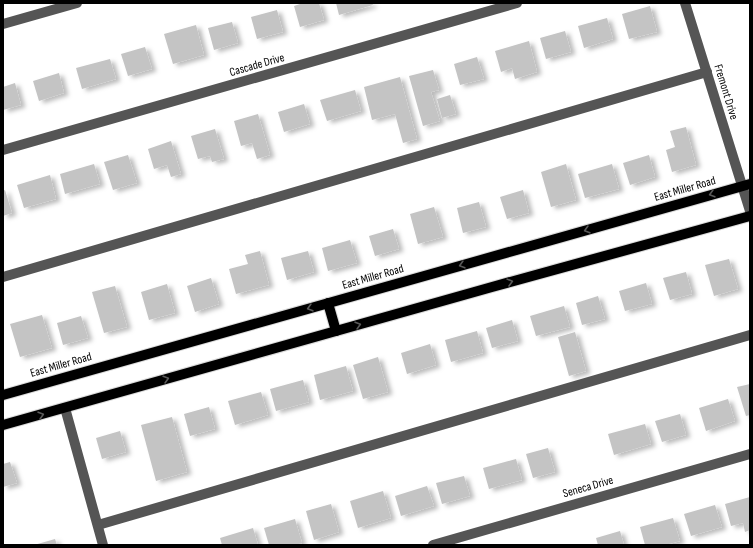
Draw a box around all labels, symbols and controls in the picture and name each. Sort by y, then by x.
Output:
street label: Cascade Drive [228,50,286,80]
street label: Fremont Drive [710,63,742,122]
street label: East Miller Road [653,173,717,205]
one-way arrow [709,189,716,198]
one-way arrow [584,225,591,234]
one-way arrow [459,260,466,269]
street label: East Miller Road [341,261,405,293]
one-way arrow [506,278,513,287]
one-way arrow [307,303,314,312]
one-way arrow [354,321,361,330]
street label: East Miller Road [29,349,93,381]
one-way arrow [162,375,169,384]
one-way arrow [37,411,44,420]
street label: Seneca Drive [561,473,615,501]

